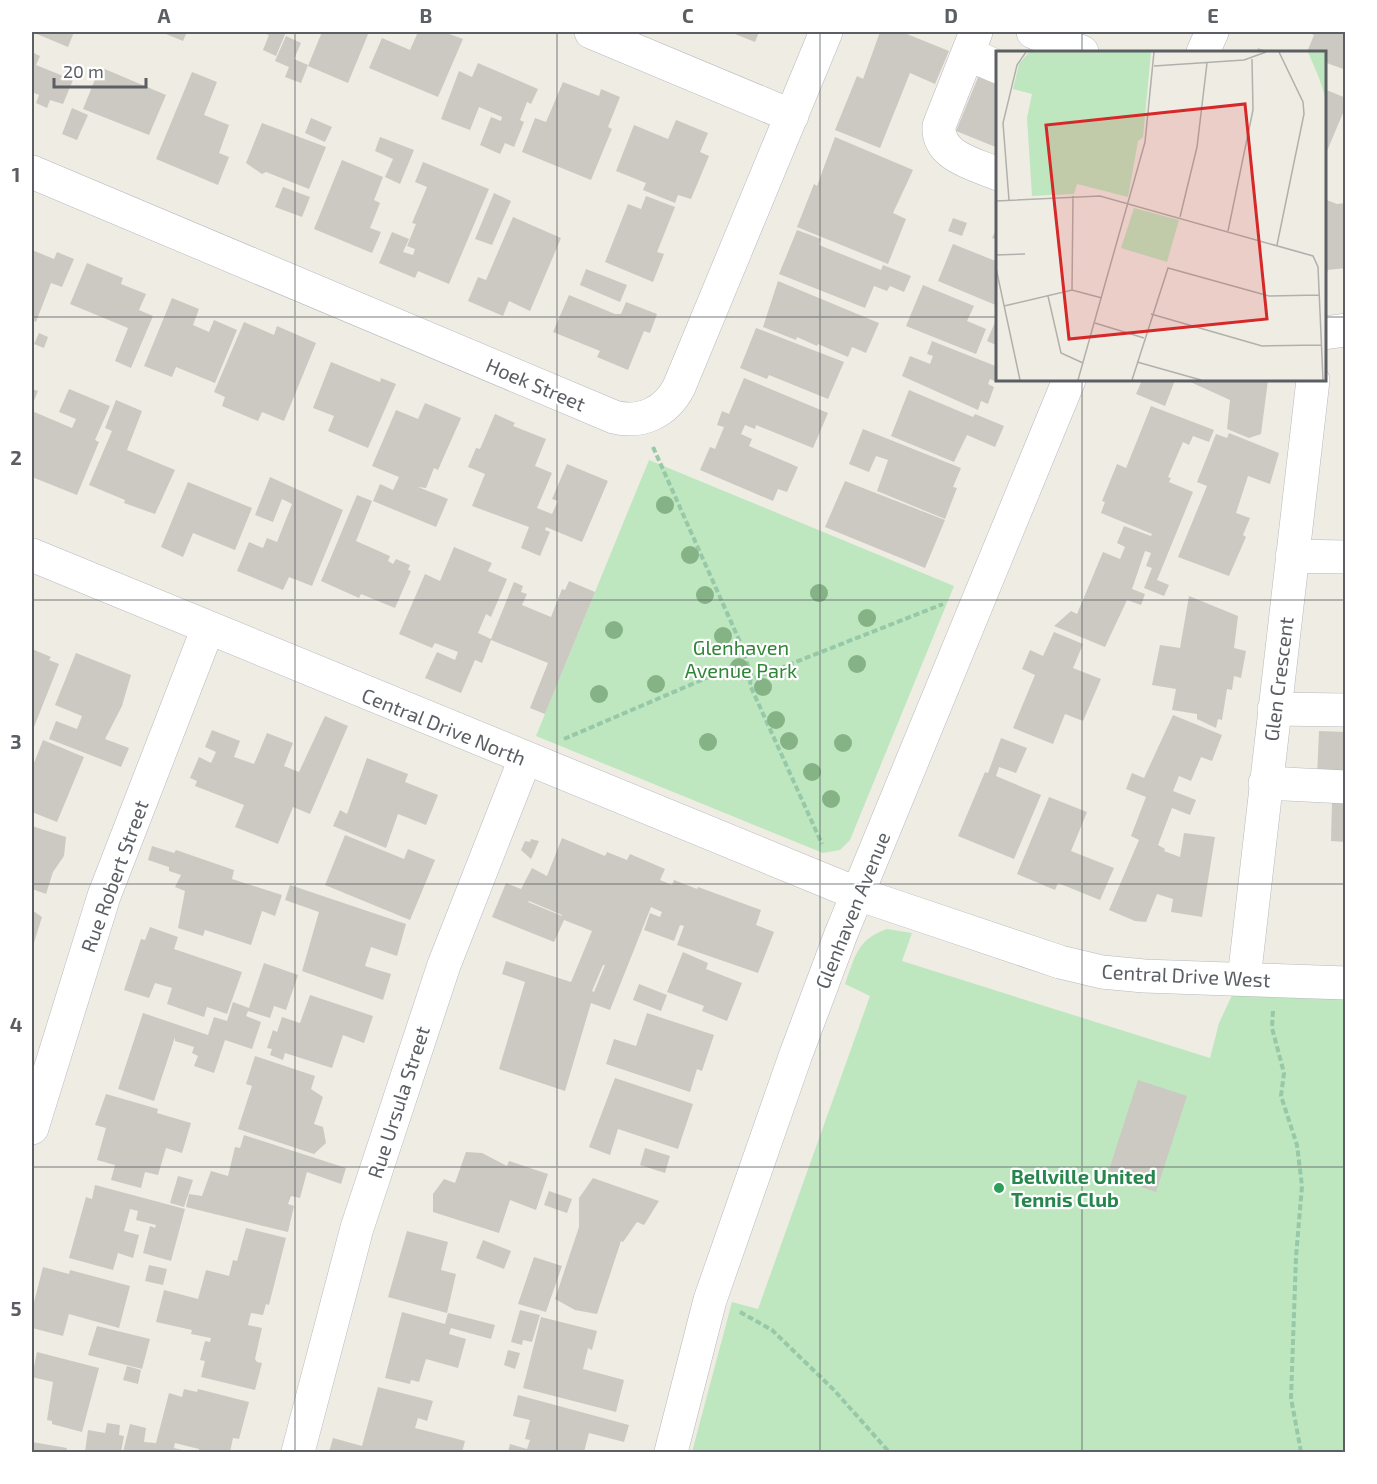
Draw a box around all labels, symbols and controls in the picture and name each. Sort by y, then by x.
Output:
text: A [157,3,171,27]
text: B [420,3,432,27]
text: C [682,3,694,27]
text: D [944,3,958,27]
text: E [1207,3,1219,27]
scale bar [54,51,146,89]
inset map [996,51,1326,381]
text: 20 m [63,60,104,82]
text: 1 [12,162,20,186]
street label: Hoek Street [483,352,590,416]
text: 2 [10,445,22,469]
street label: Glen Crescent [1258,615,1298,742]
park label: Glenhaven Avenue Park [685,635,797,682]
street label: Central Drive North [358,682,530,770]
text: 3 [10,729,22,753]
street label: Rue Robert Street [75,796,153,955]
street label: Glenhaven Avenue [810,828,894,992]
street label: Central Drive West [1101,959,1271,991]
text: 4 [10,1012,23,1036]
street label: Rue Ursula Street [362,1022,434,1181]
place label: Bellville United Tennis Club [1011,1164,1156,1211]
marker: Bellville United Tennis Club [992,1181,1006,1195]
text: 5 [10,1296,22,1320]

